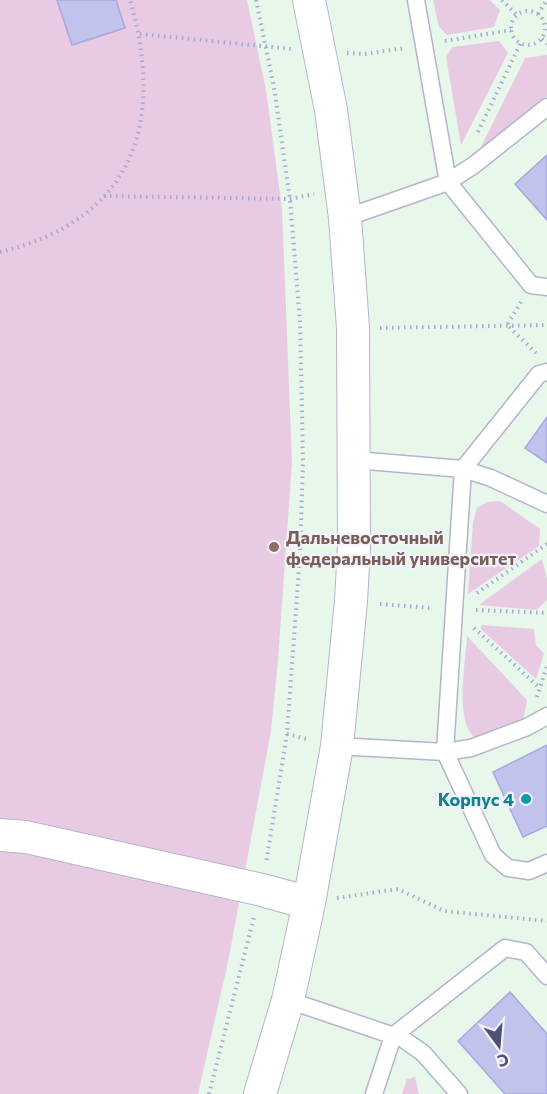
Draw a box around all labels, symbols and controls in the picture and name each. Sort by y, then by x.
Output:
place label: Дальневосточный федеральный университет [286,526,516,569]
marker: Дальневосточный федеральный университет [267,540,281,554]
place label: Корпус 4 [438,788,514,810]
marker: Корпус 4 [519,792,533,806]
north arrow [469,1016,529,1076]
text: С [495,1050,511,1072]

